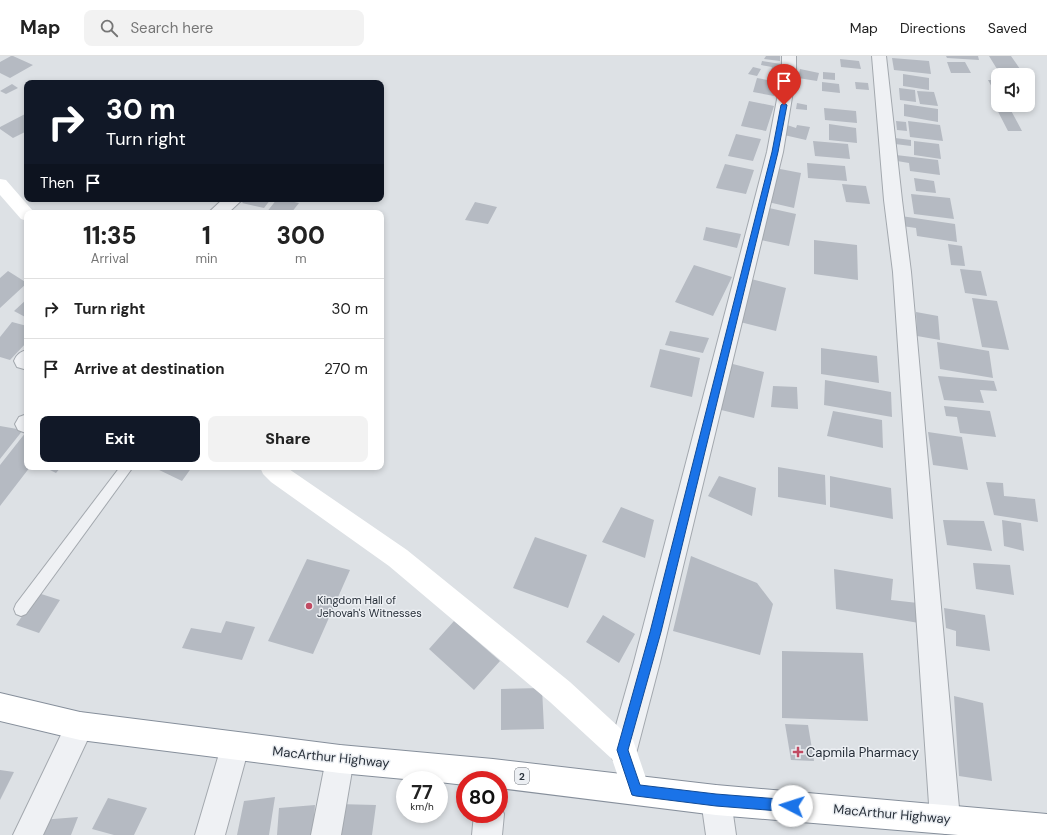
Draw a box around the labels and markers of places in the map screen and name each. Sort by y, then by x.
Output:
pin [767,64,801,105]
place label: Kingdom Hall of Jehovah's Witnesses [317,593,422,620]
marker: Kingdom Hall of Jehovah's Witnesses [304,601,314,611]
place label: Capmila Pharmacy [806,744,919,761]
marker: Capmila Pharmacy [793,747,803,757]

